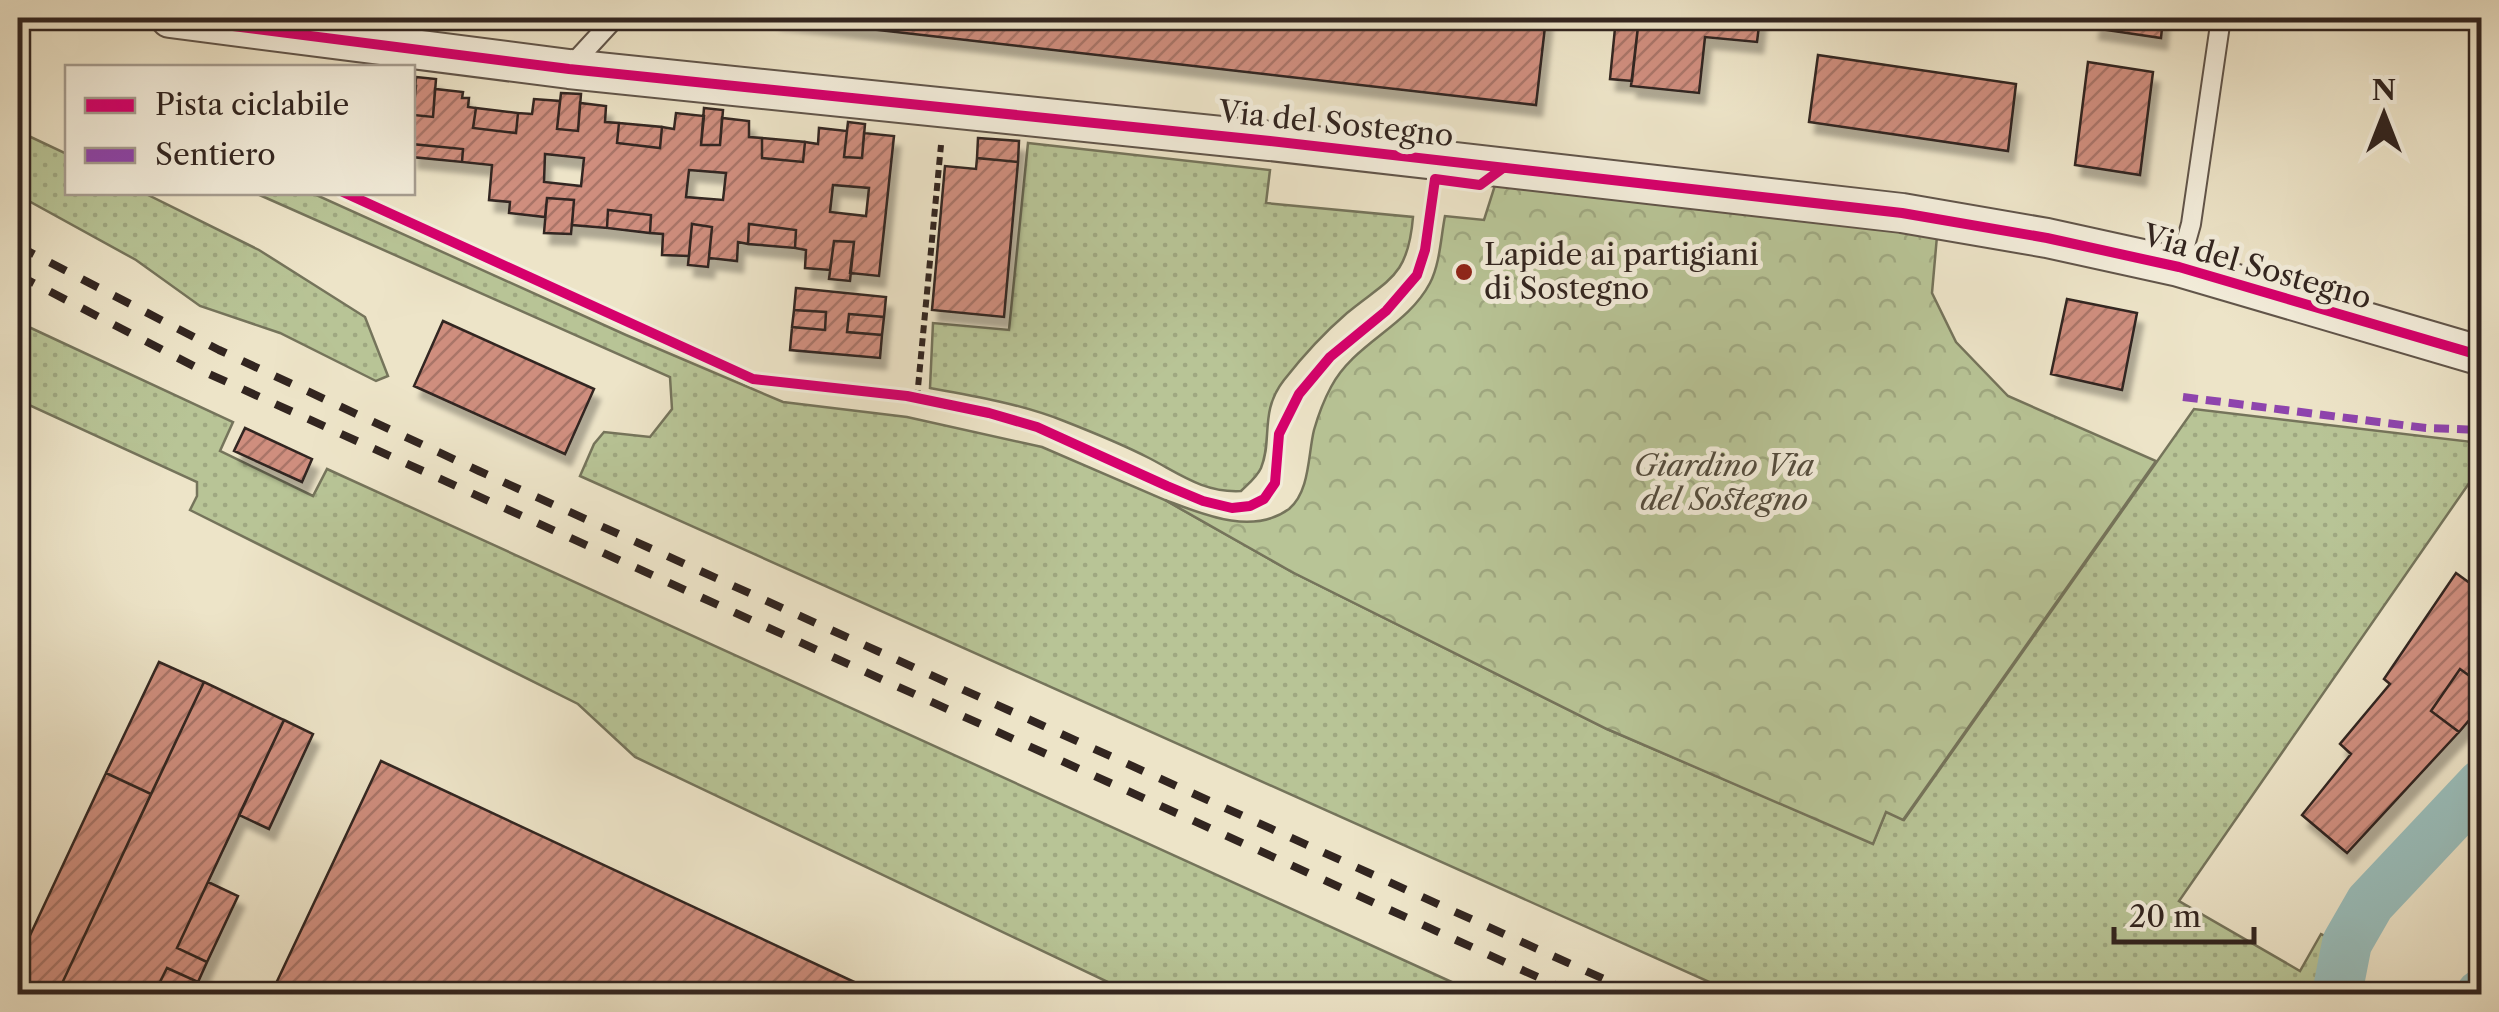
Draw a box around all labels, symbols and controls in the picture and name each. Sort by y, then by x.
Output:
legend [65,65,415,195]
north arrow [2334,65,2434,165]
text: N [2372,73,2396,107]
text: Pista ciclabile [155,86,349,123]
street label: Via del Sostegno [1216,93,1455,154]
text: Sentiero [155,136,276,173]
street label: Via del Sostegno [2138,216,2376,317]
place label: Lapide ai partigiani di Sostegno [1484,236,1759,307]
marker: Lapide ai partigiani di Sostegno [1453,261,1475,283]
park label: Giardino Via del Sostegno [1634,447,1814,518]
scale bar [2114,882,2254,944]
text: 20 m [2129,898,2201,935]

